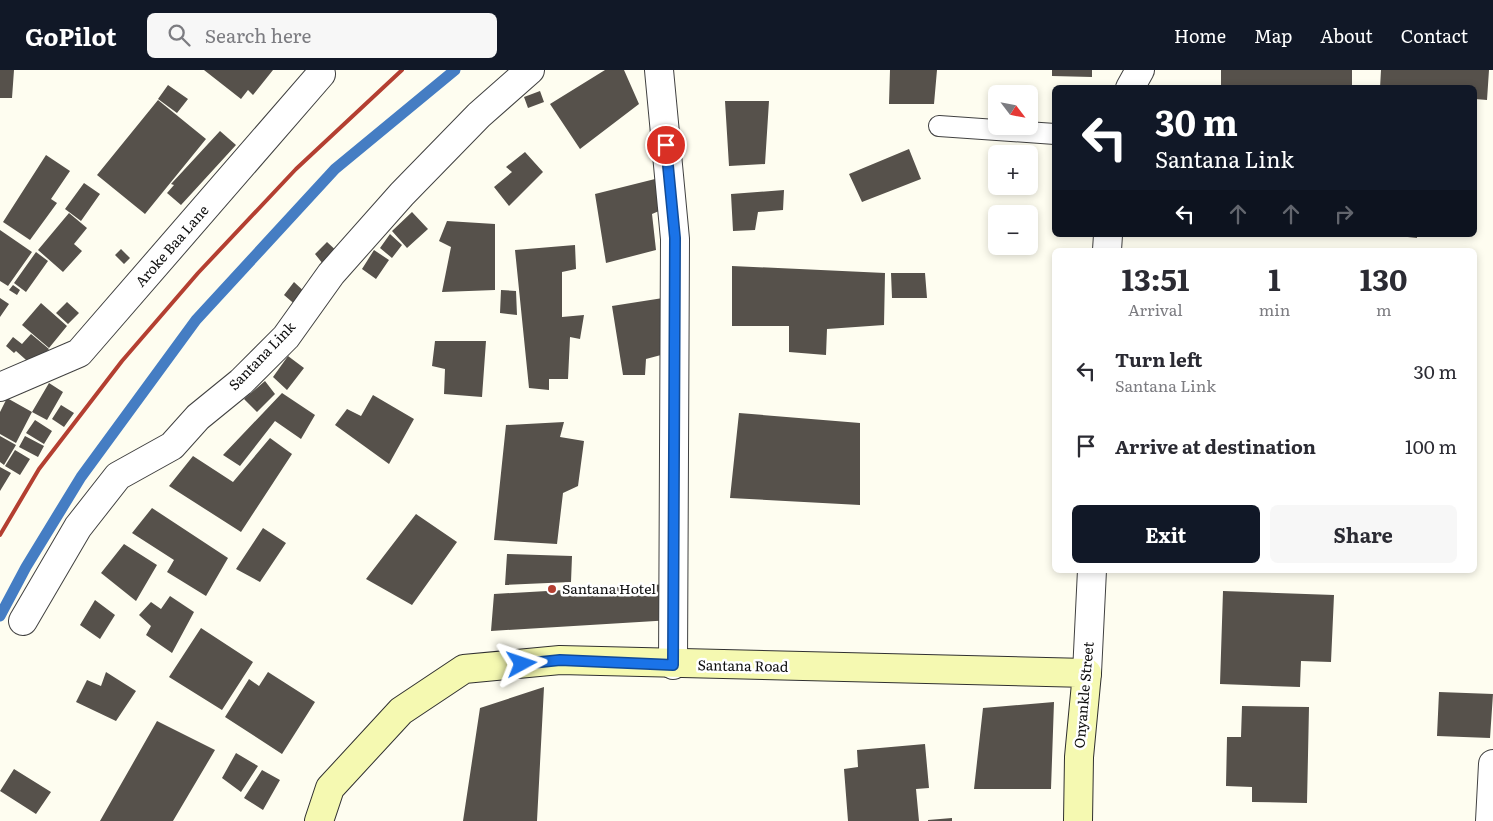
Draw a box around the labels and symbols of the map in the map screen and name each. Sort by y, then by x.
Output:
north arrow [988,85,1038,135]
pin [645,124,687,166]
street label: Aroke Baa Lane [130,200,213,291]
street label: Santana Link [223,316,300,394]
place label: Santana Hotel [562,578,656,598]
marker: Santana Hotel [546,583,558,595]
position arrow [495,637,547,689]
street label: Onyankle Street [1068,640,1098,749]
street label: Santana Road [697,654,789,676]

